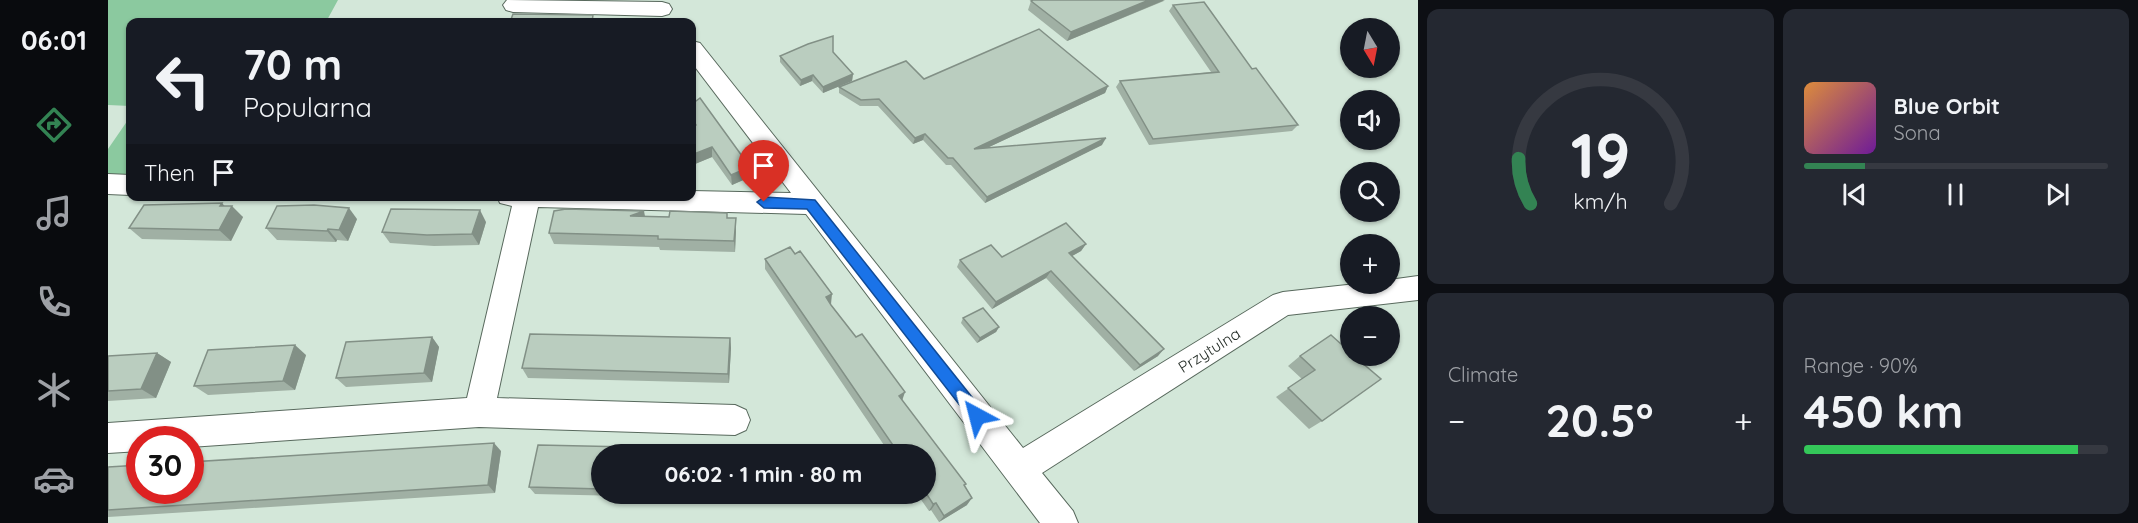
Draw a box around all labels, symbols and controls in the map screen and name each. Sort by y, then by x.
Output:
north arrow [1340,18,1400,78]
map controls [1340,18,1400,366]
text: 06:01 [21,23,87,57]
text: 70 m [243,38,342,91]
icon: left [144,42,222,120]
text: Popularna [243,90,372,124]
button: sound [1340,90,1400,150]
text: Blue Orbit [1894,92,2000,120]
icon: directions [33,104,75,146]
text: 19 [1570,116,1630,194]
text: Sona [1894,120,1941,145]
pin [738,140,789,202]
icon: arrive [747,149,780,182]
icon: arrive [207,156,240,189]
text: Then [144,159,195,187]
button: search [1340,162,1400,222]
icon: previous [1838,178,1871,211]
icon: pause [1939,178,1972,211]
icon: next [2041,178,2074,211]
text: km/h [1573,188,1627,214]
icon: music [33,192,75,234]
button: + [1340,234,1400,294]
icon: phone [33,281,75,323]
button: − [1340,306,1400,366]
street label: Przytulna [1174,323,1244,377]
text: Range · 90% [1804,353,1917,378]
text: Climate [1448,362,1518,387]
icon: climate [33,369,75,411]
text: 450 km [1804,383,1963,439]
position arrow [945,384,1009,448]
text: 20.5° [1546,392,1654,448]
text: − [1448,400,1465,441]
text: + [1734,400,1752,441]
speed limit sign: 30 [126,426,204,504]
icon: car [33,458,75,500]
text: 06:02 · 1 min · 80 m [665,460,862,488]

